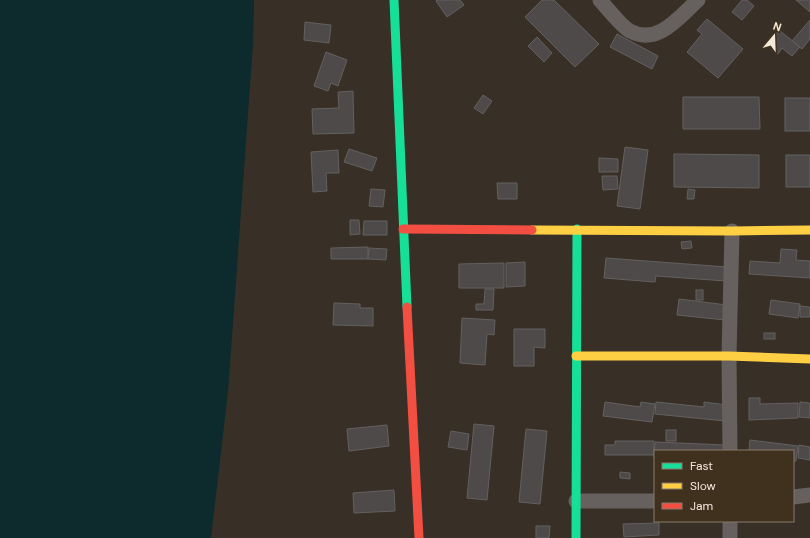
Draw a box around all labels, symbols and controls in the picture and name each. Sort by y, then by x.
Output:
north arrow [754,16,794,56]
text: N [771,19,783,34]
legend [654,450,794,522]
text: Fast [690,458,713,474]
text: Slow [690,478,716,494]
text: Jam [690,498,713,514]

